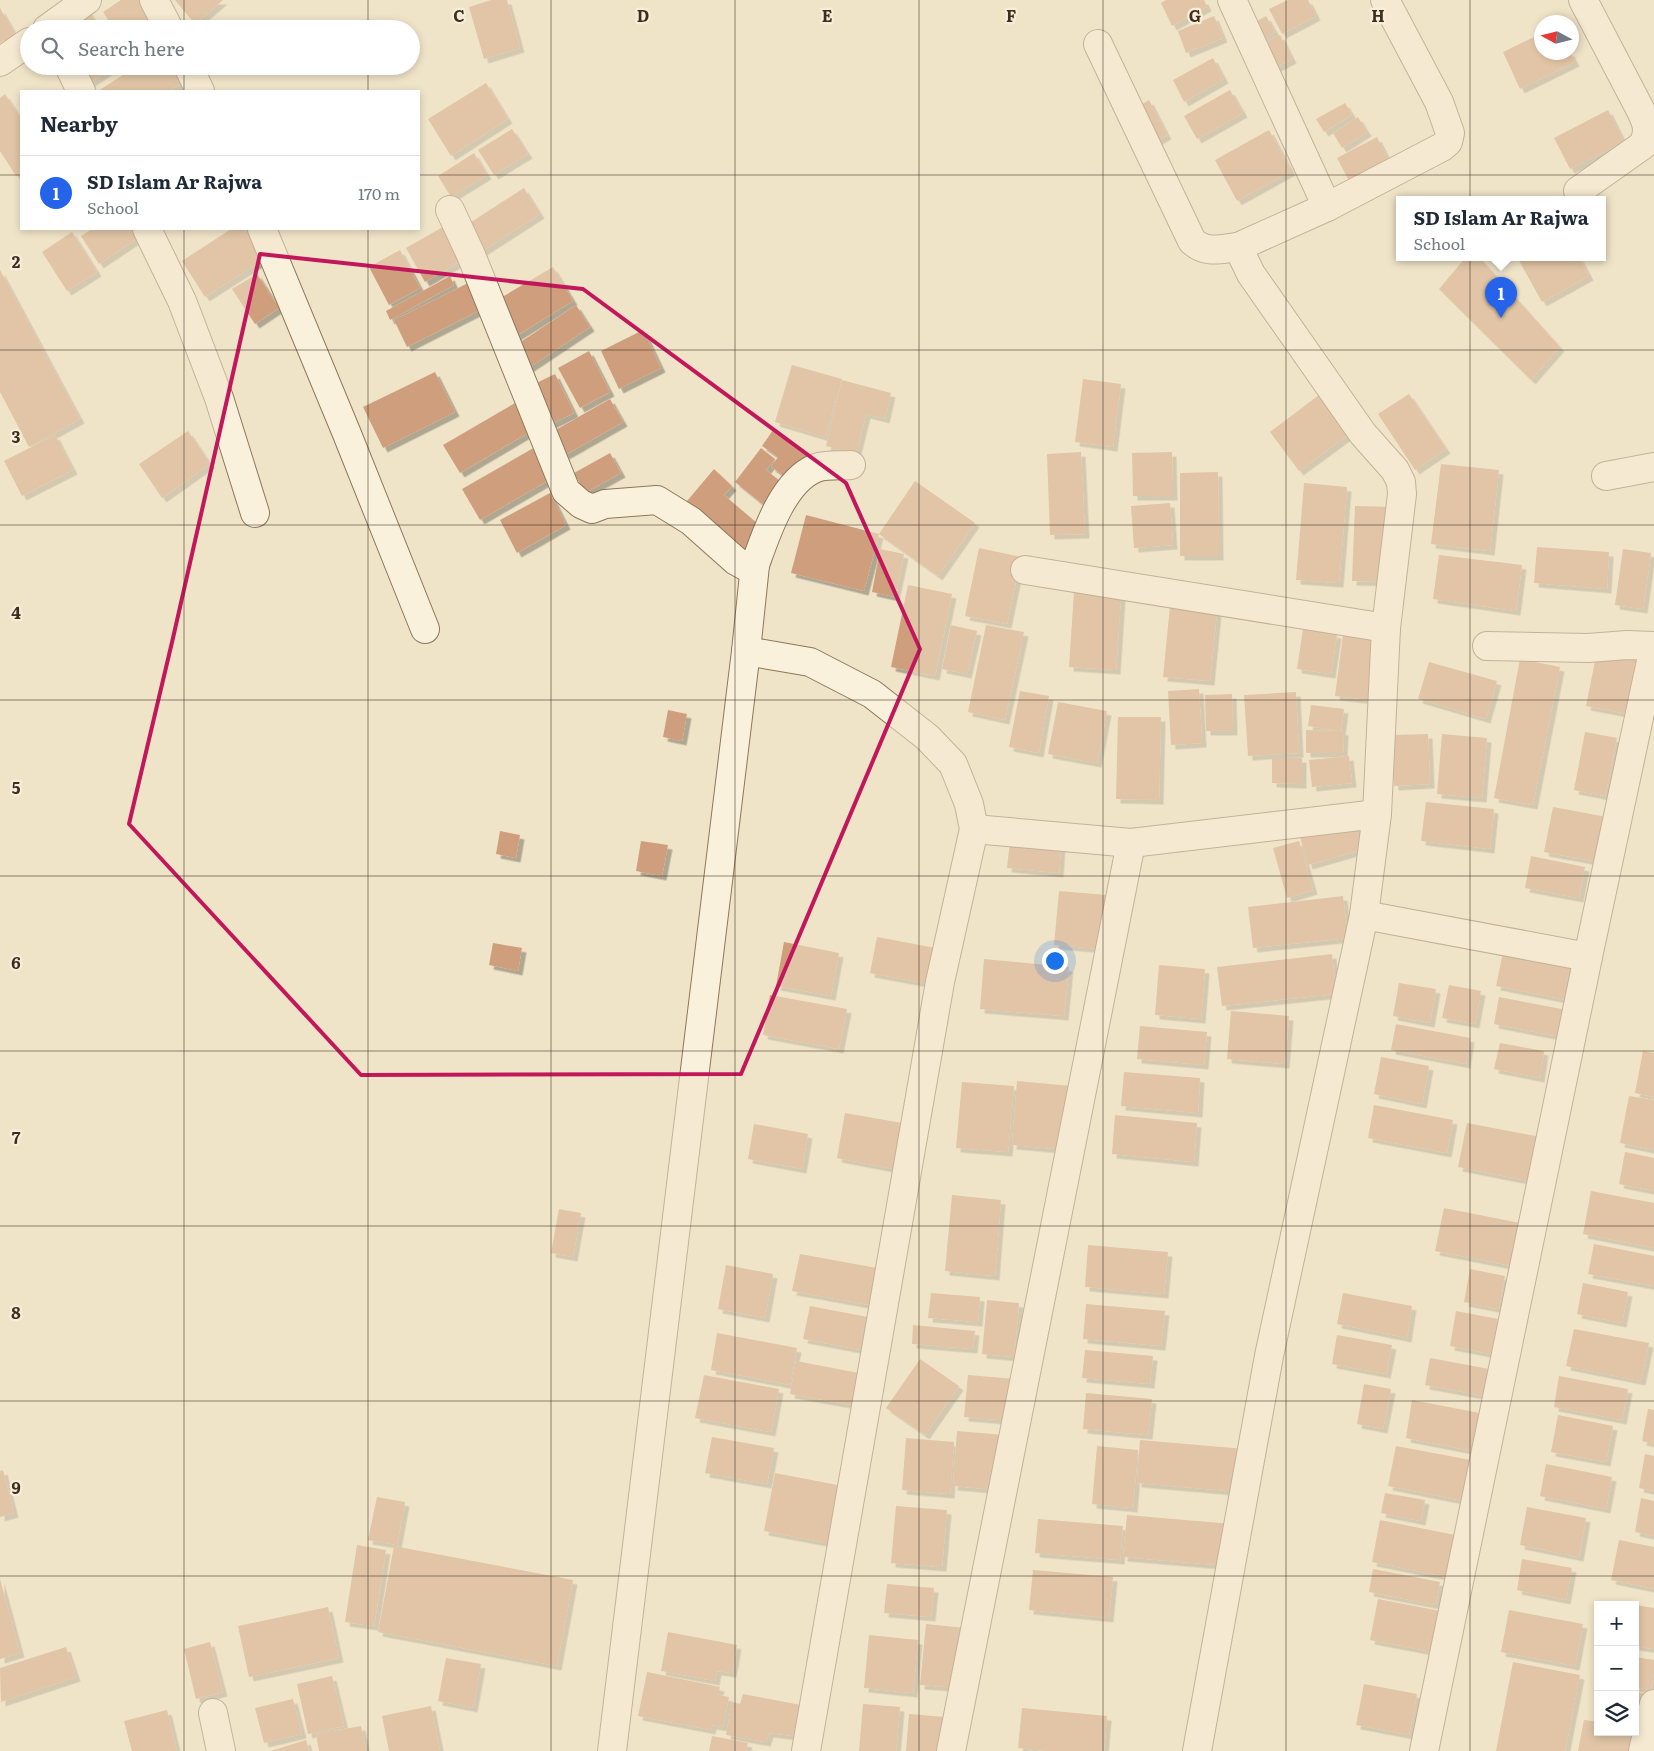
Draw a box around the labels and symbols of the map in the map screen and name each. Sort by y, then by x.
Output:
text: C [453,3,465,27]
text: D [637,3,649,27]
text: E [822,3,833,27]
text: F [1006,3,1016,27]
text: G [1189,3,1201,27]
text: H [1371,3,1385,27]
north arrow [1534,15,1579,60]
text: 2 [12,249,21,273]
pin: 1 [1485,277,1517,318]
text: 3 [12,424,21,448]
text: 4 [11,600,21,624]
text: 5 [12,775,21,799]
your location [1042,948,1068,974]
text: 6 [11,950,21,974]
text: 7 [12,1125,21,1149]
text: 8 [11,1300,21,1324]
text: 9 [11,1475,21,1499]

